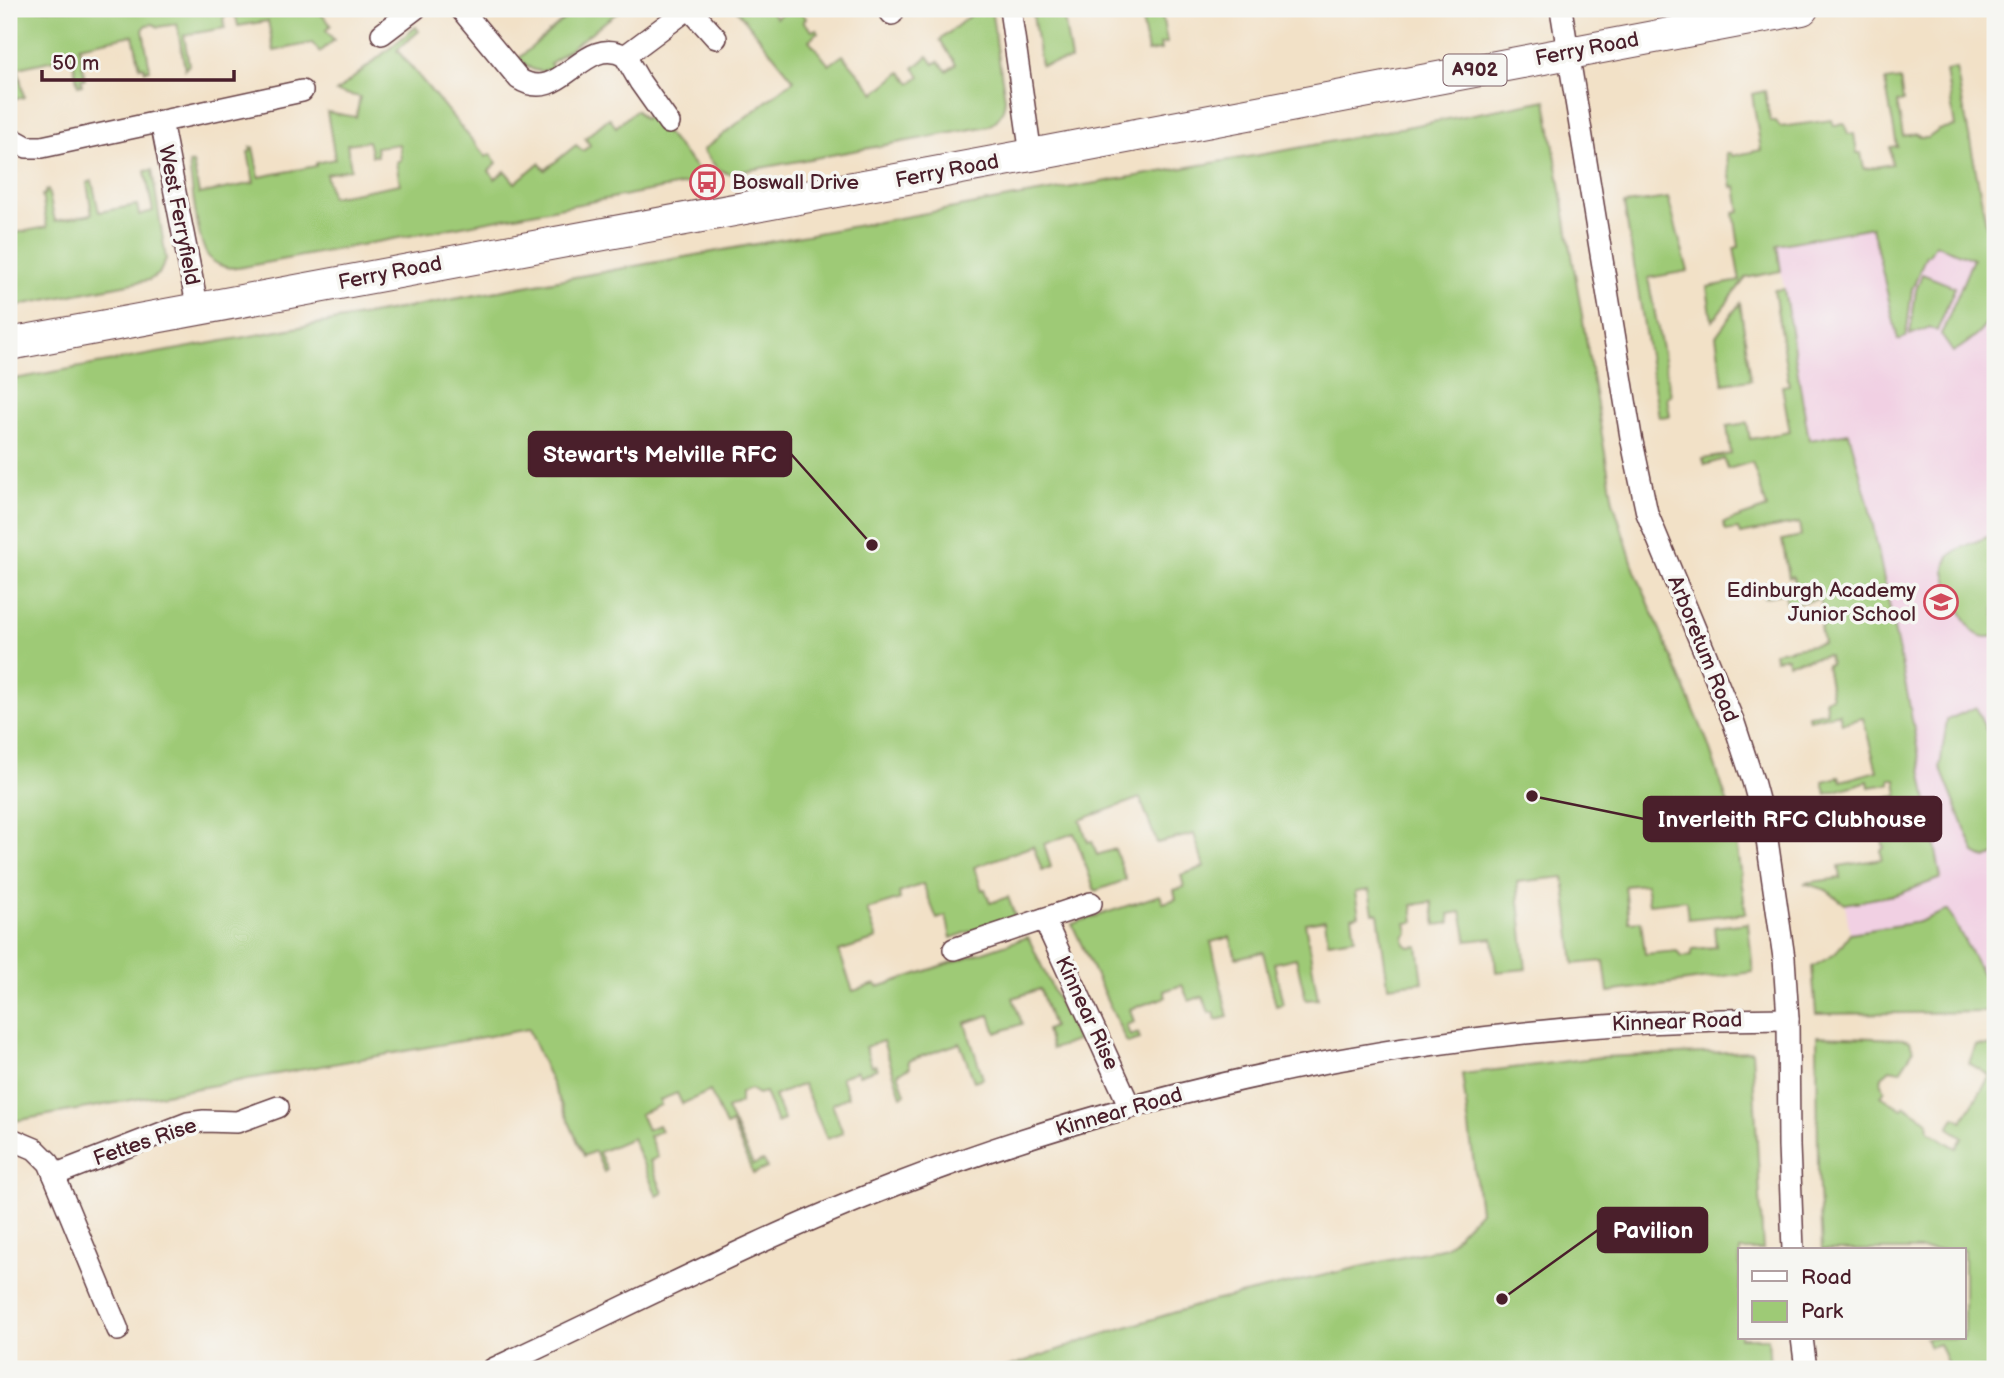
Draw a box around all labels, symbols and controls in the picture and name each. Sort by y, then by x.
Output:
street label: Ferry Road [1533,27,1641,71]
scale bar [42,38,234,82]
text: 50 m [52,51,99,76]
road number: A902 [1444,54,1506,86]
street label: West Ferryfield [153,143,205,287]
street label: Ferry Road [893,149,1001,193]
bus stop icon: Boswall Drive [688,163,726,201]
place label: Boswall Drive [732,170,859,195]
street label: Ferry Road [336,251,444,295]
callout: Stewart's Melville RFC [529,432,791,476]
text: Stewart's Melville RFC [543,441,777,469]
street label: Arboretum Road [1662,572,1744,726]
place label: Edinburgh Academy Junior School [1726,578,1916,627]
school or university icon: Edinburgh Academy Junior School [1922,583,1960,621]
callout: Inverleith RFC Clubhouse [1644,797,1941,841]
text: Inverleith RFC Clubhouse [1658,806,1926,834]
street label: Kinnear Rise [1050,952,1124,1074]
street label: Kinnear Road [1611,1007,1743,1037]
street label: Kinnear Road [1053,1082,1185,1142]
street label: Fettes Rise [90,1113,200,1171]
callout: Pavilion [1598,1208,1707,1252]
text: Pavilion [1613,1217,1693,1245]
legend [1738,1248,1966,1340]
text: Road [1801,1265,1852,1290]
text: Park [1801,1299,1844,1324]

